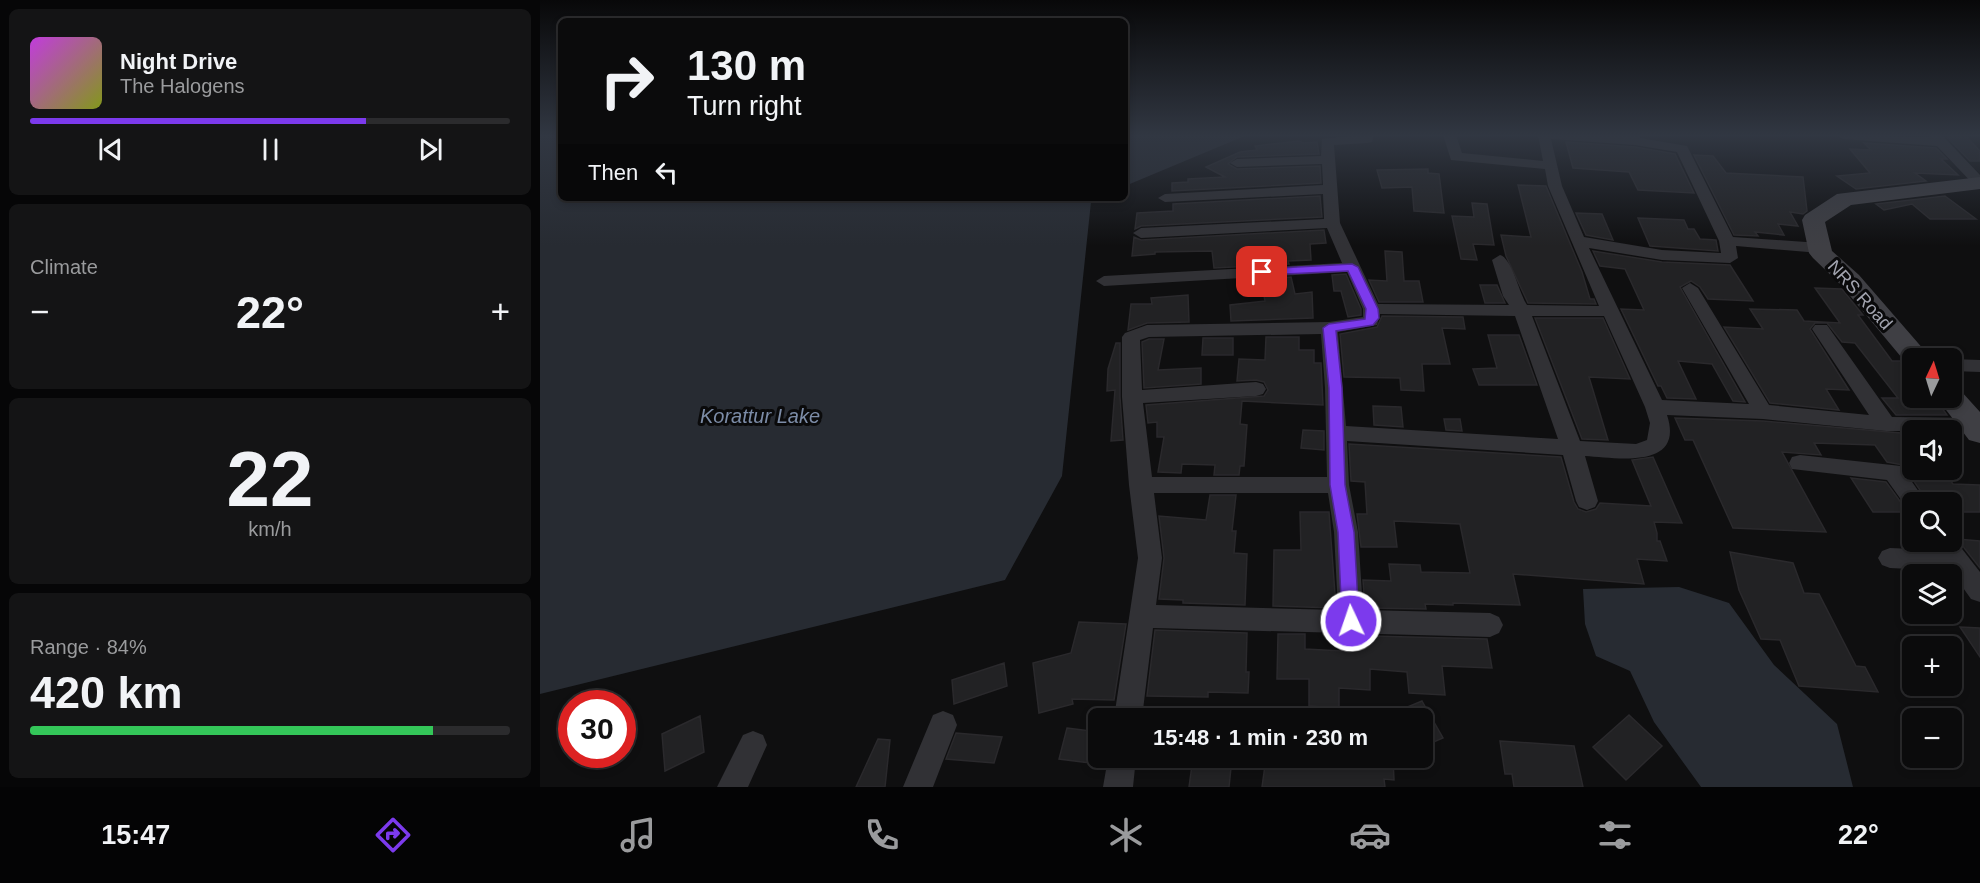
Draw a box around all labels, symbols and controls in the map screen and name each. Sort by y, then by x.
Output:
icon: right [588,42,666,120]
text: 130 m [687,42,806,89]
text: Night Drive [120,49,237,74]
text: The Halogens [120,75,245,97]
text: Turn right [687,91,802,121]
icon: previous [94,133,127,166]
icon: pause [254,133,287,166]
icon: next [414,133,447,166]
icon: left [650,156,683,189]
text: Then [588,160,638,185]
pin [1236,246,1287,297]
icon: arrive [1245,255,1278,288]
text: Climate [30,256,98,278]
street label: NRS Road [1824,256,1896,334]
text: 22° [236,287,304,338]
text: − [30,293,49,330]
text: + [491,293,510,330]
north arrow [1902,348,1962,408]
map controls [1902,348,1962,768]
water label: Korattur Lake [700,405,820,427]
button: sound [1902,420,1962,480]
text: 22 [227,435,313,523]
button: search [1902,492,1962,552]
text: km/h [248,518,292,540]
button: layers [1902,564,1962,624]
position arrow [1319,589,1383,653]
text: Range · 84% [30,636,147,658]
button: + [1902,636,1962,696]
text: 420 km [30,667,183,718]
speed limit sign: 30 [558,690,636,768]
button: − [1902,708,1962,768]
text: 15:48 · 1 min · 230 m [1153,725,1368,750]
icon: directions [372,814,414,856]
icon: music [617,814,659,856]
icon: phone [861,814,903,856]
icon: climate [1105,814,1147,856]
icon: car [1349,814,1391,856]
icon: filters [1594,814,1636,856]
text: 15:47 [101,820,170,850]
text: 22° [1838,820,1879,850]

